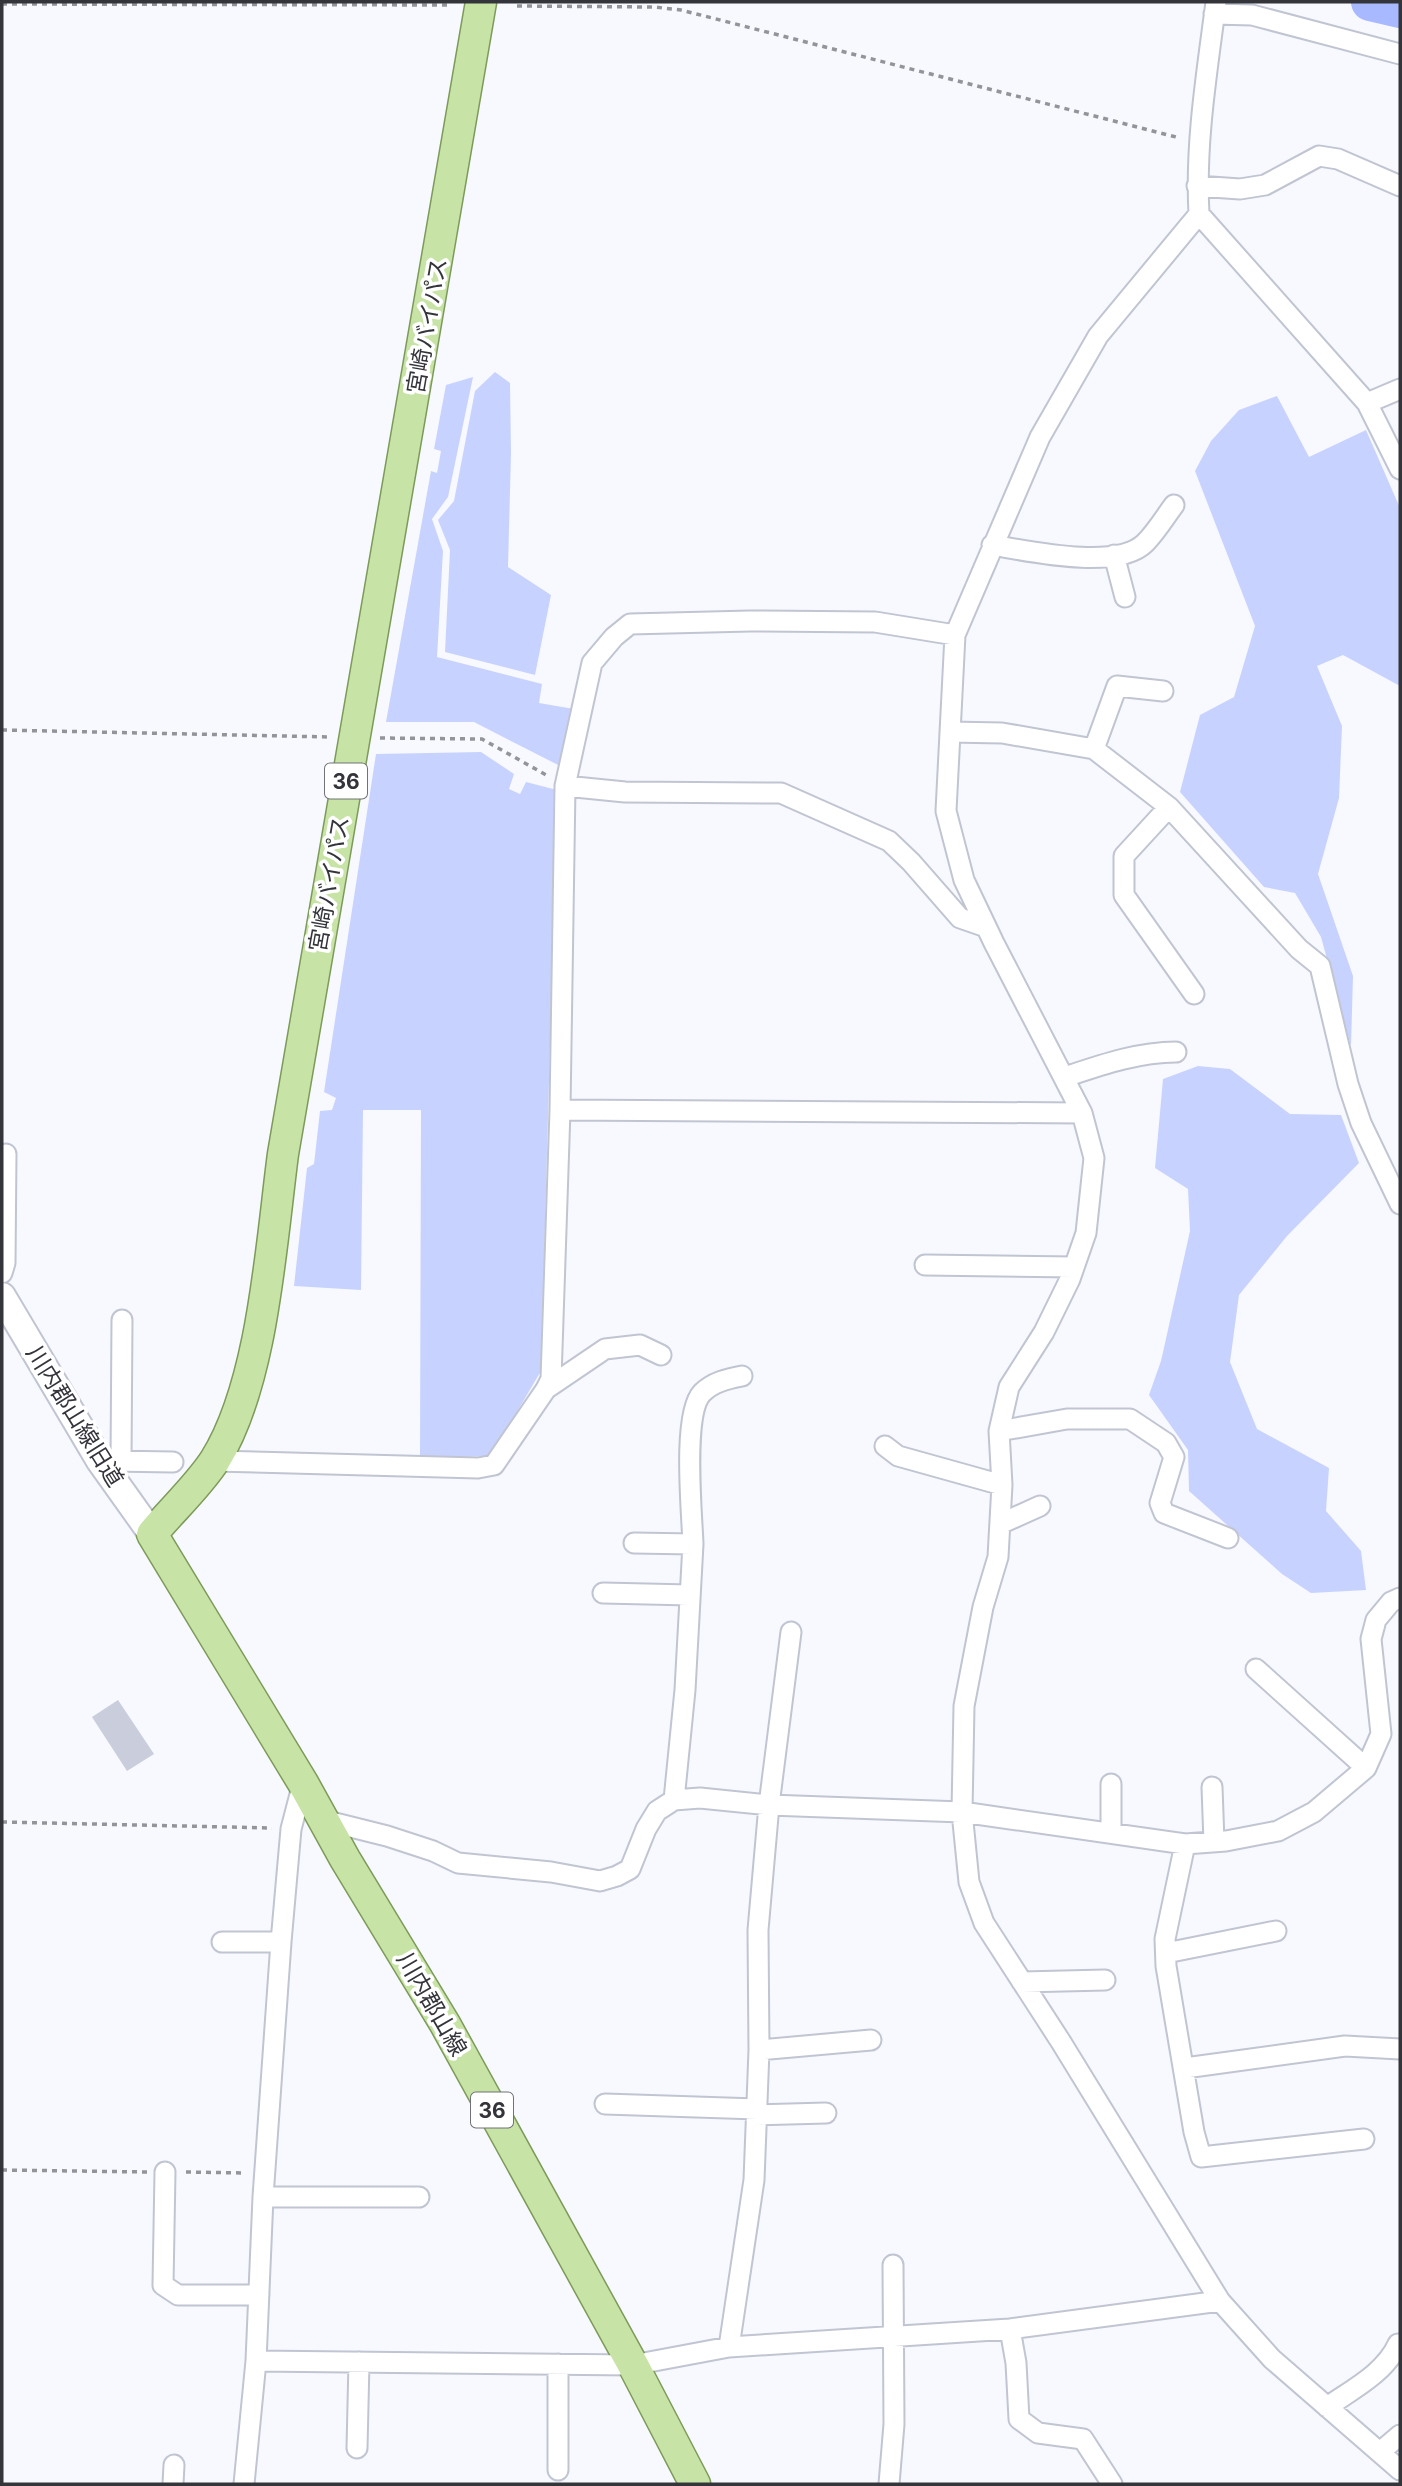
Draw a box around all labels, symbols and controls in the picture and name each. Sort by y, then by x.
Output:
street label: 宮崎バイパス [401,256,453,396]
road number: 36 [325,764,367,798]
street label: 宮崎バイパス [303,814,355,954]
street label: 川内郡山線旧道 [20,1340,130,1492]
street label: 川内郡山線 [391,1947,473,2061]
road number: 36 [471,2092,513,2128]

